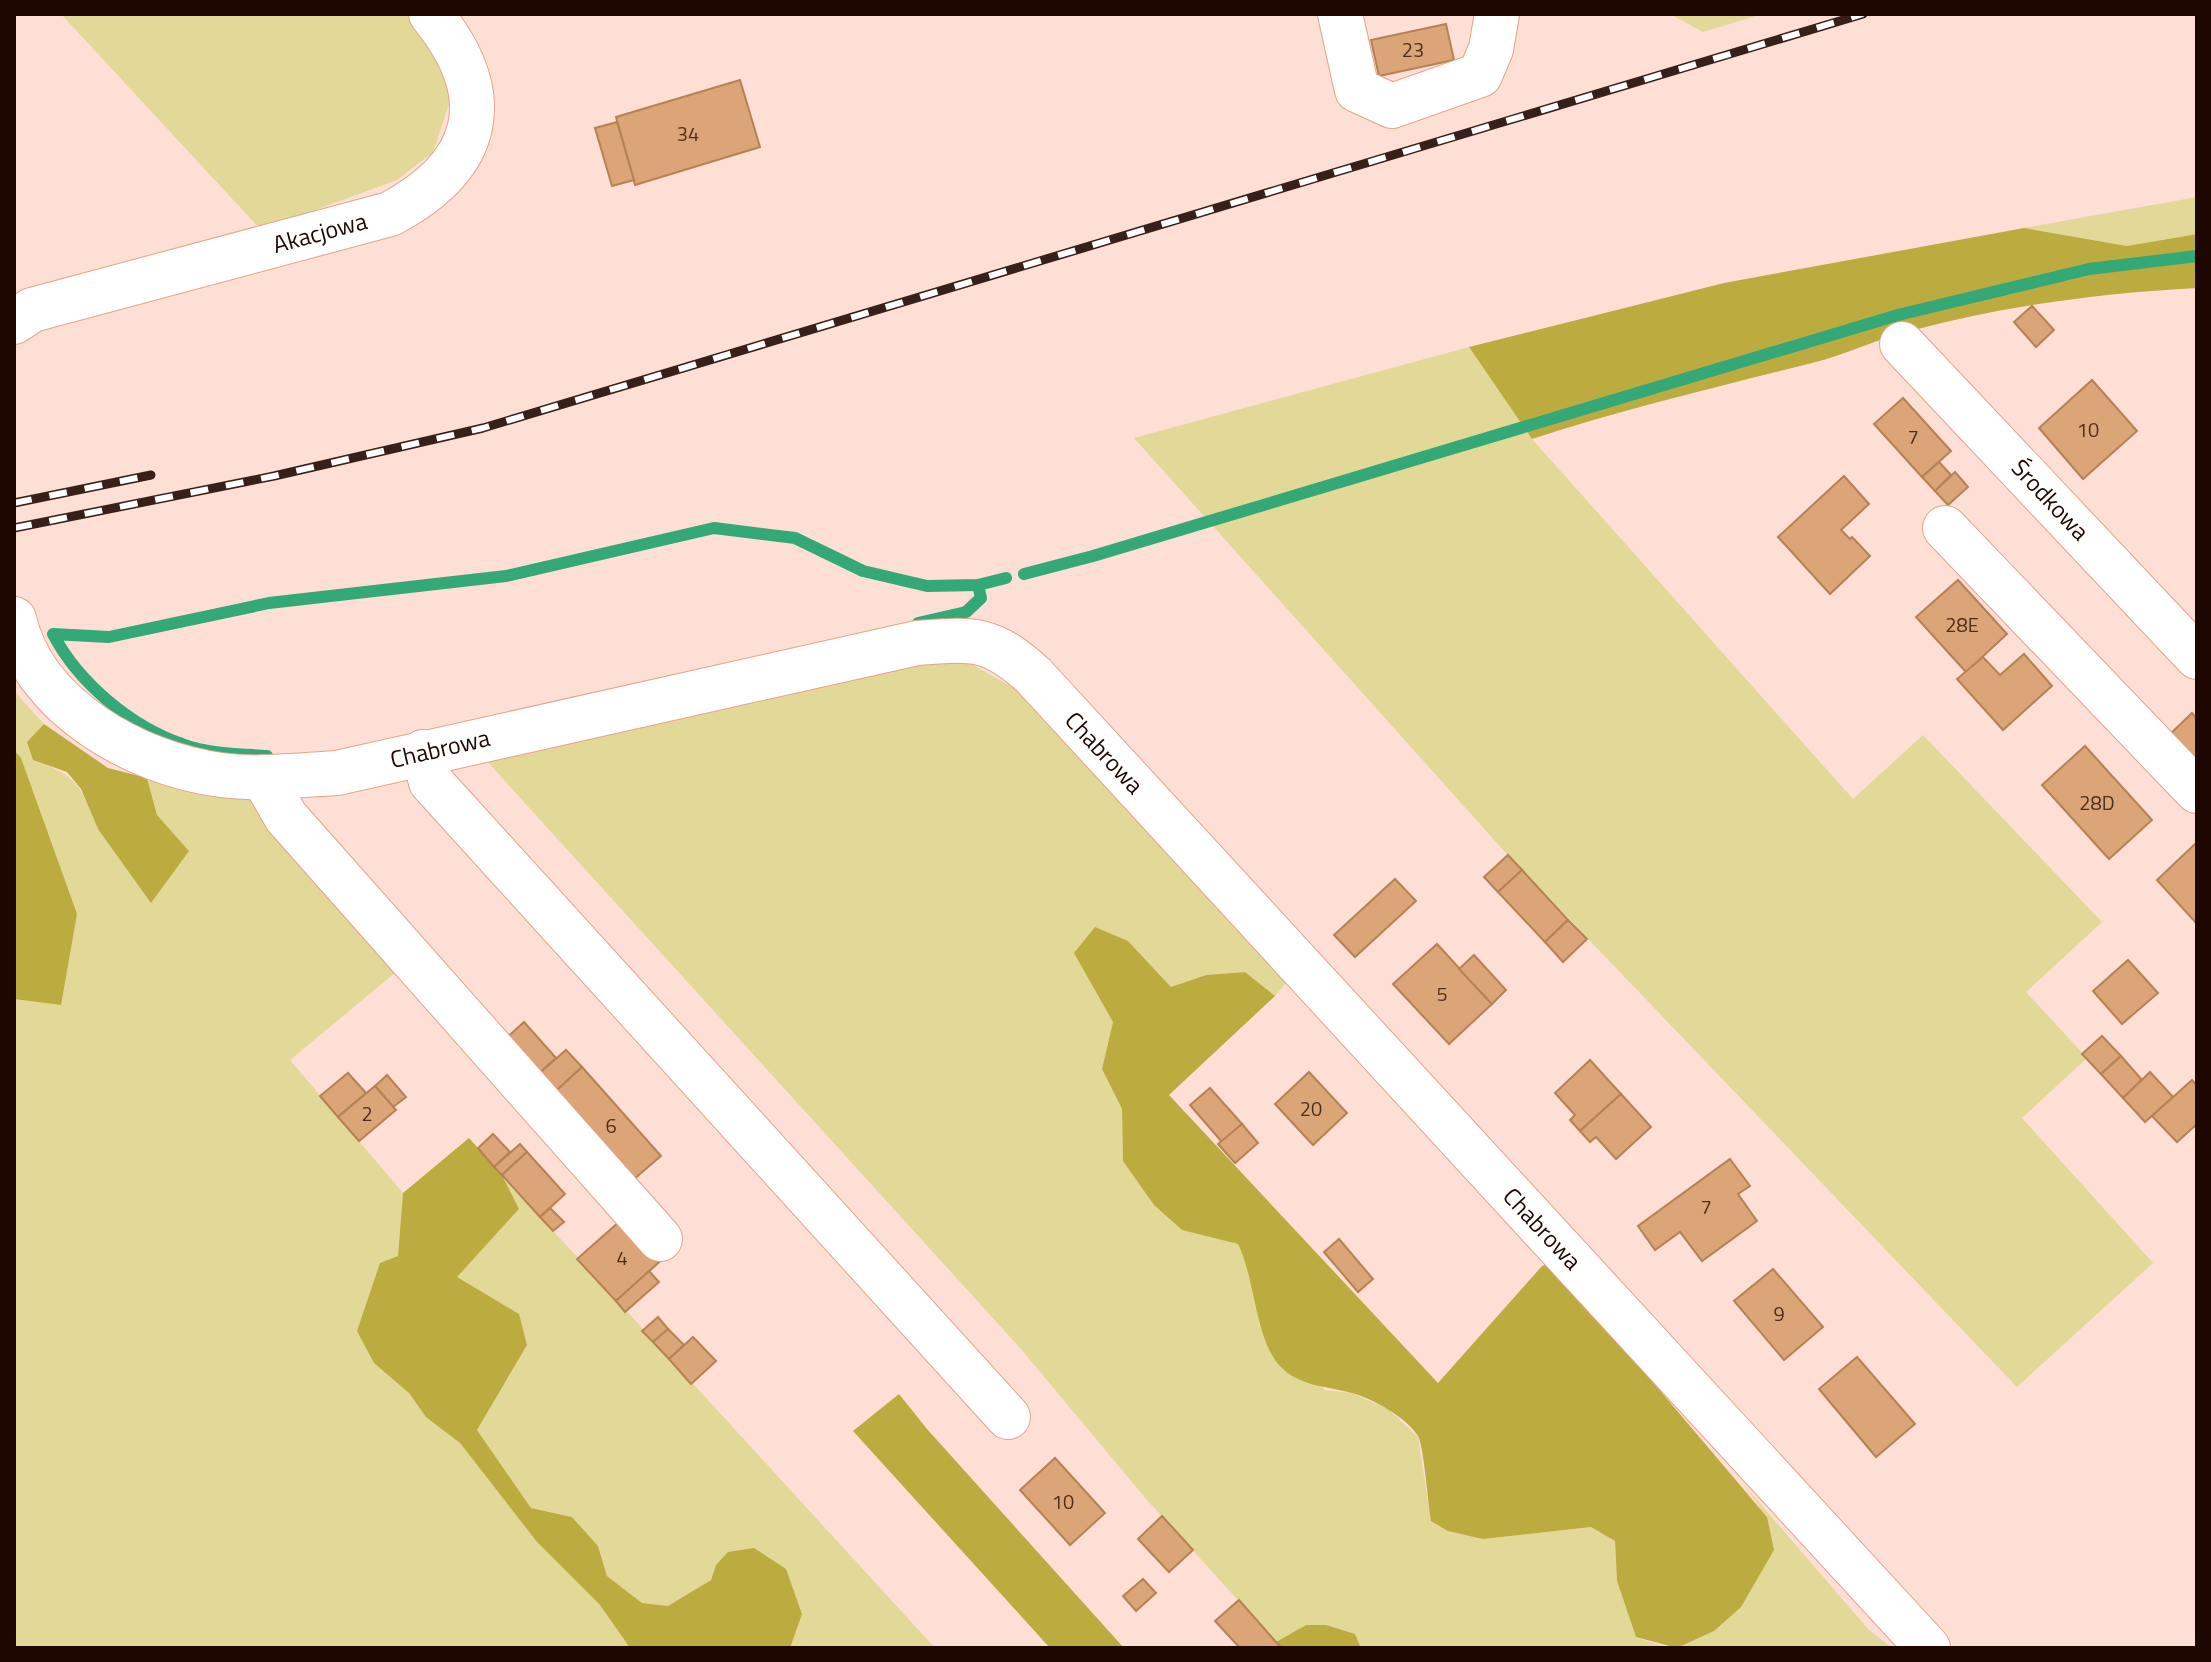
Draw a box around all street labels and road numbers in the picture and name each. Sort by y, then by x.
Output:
street label: Akacjowa [269,202,371,262]
street label: Środkowa [2003,450,2098,548]
street label: Chabrowa [1057,703,1152,802]
street label: Chabrowa [386,719,493,777]
street label: Chabrowa [1495,1179,1590,1278]

